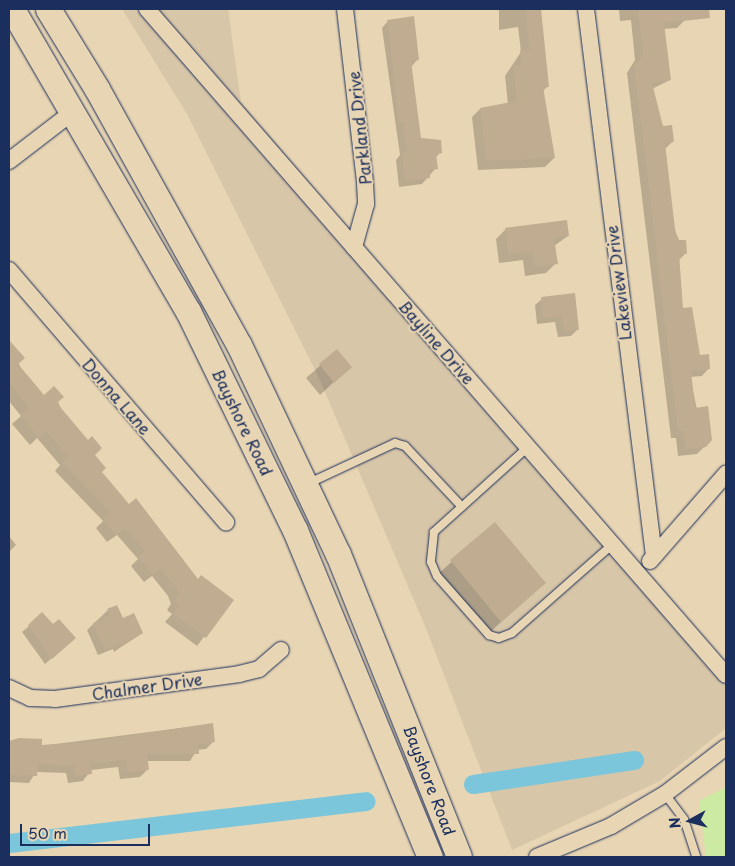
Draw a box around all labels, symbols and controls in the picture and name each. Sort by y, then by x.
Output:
street label: Parkland Drive [343,70,375,186]
street label: Lakeview Drive [601,224,635,342]
street label: Bayline Drive [395,296,479,388]
street label: Donna Lane [79,354,155,438]
street label: Bayshore Road [209,365,277,479]
street label: Chalmer Drive [90,669,204,703]
street label: Bayshore Road [400,722,460,838]
north arrow [665,796,715,846]
scale bar [22,814,152,846]
text: N [664,816,686,830]
text: 50 m [28,821,67,844]

